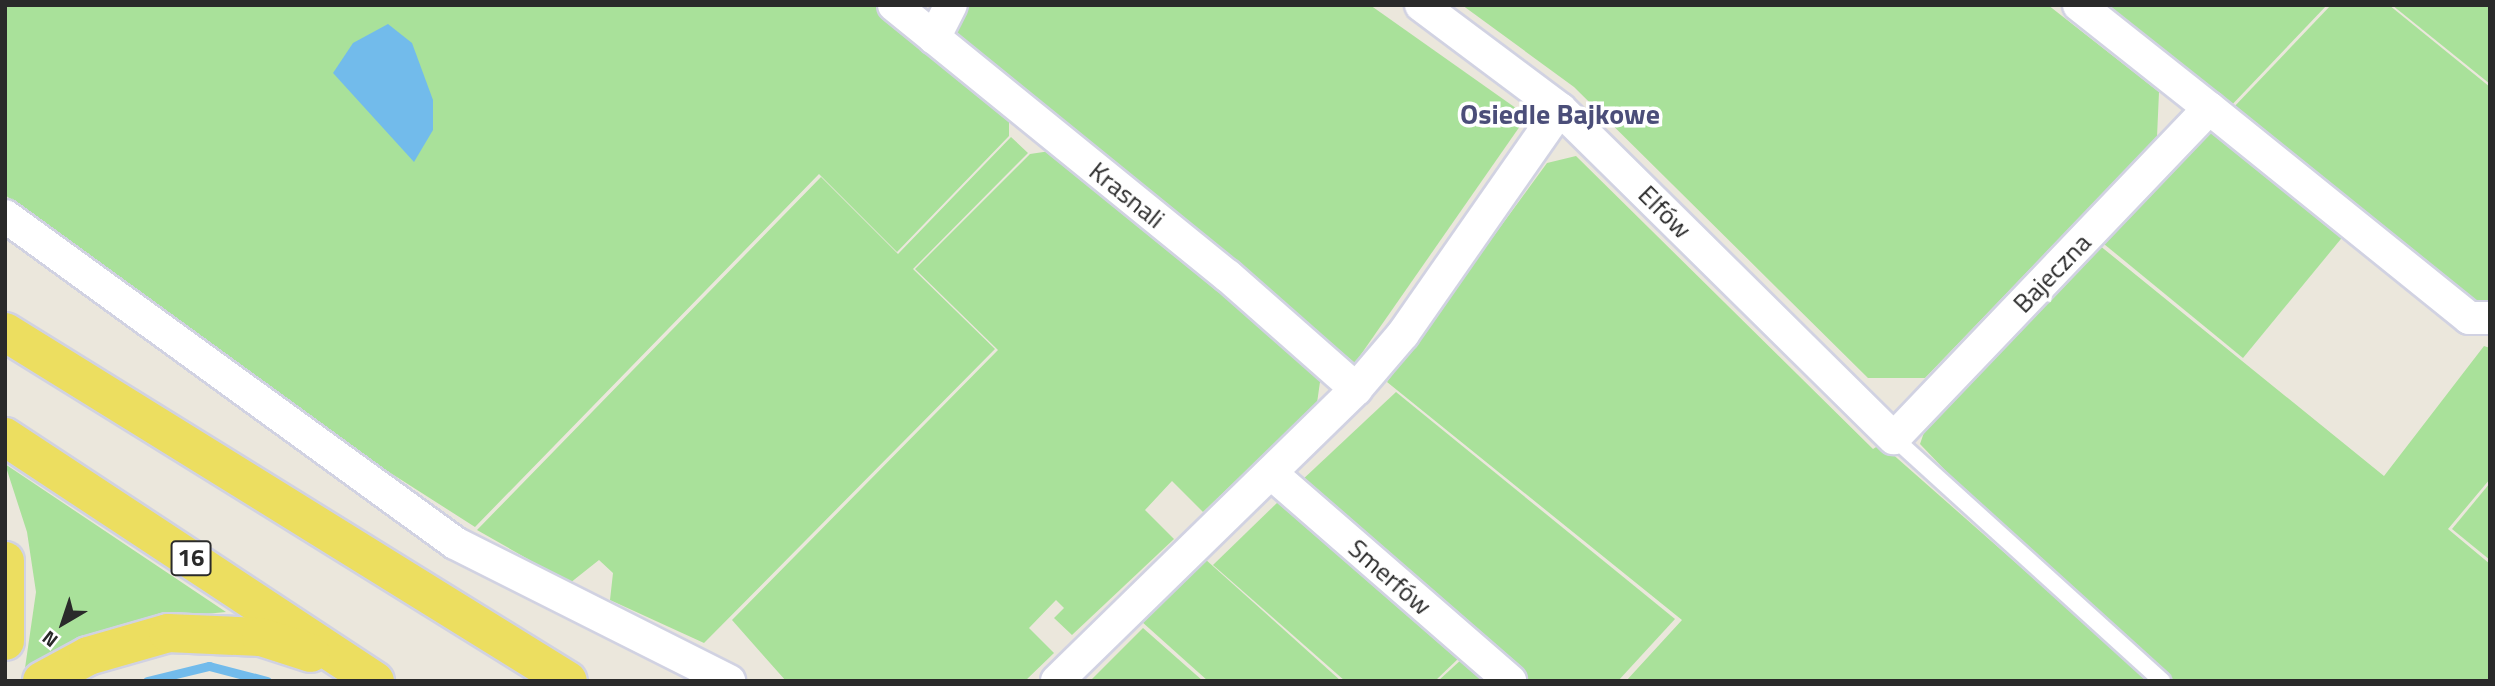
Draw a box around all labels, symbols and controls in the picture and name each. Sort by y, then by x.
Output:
district label: Osiedle Bajkowe [1460,97,1660,131]
street label: Krasnali [1083,155,1171,235]
street label: Elfów [1632,179,1698,245]
street label: Bajeczna [2007,227,2097,319]
street label: Smerfów [1342,533,1438,621]
road number: 16 [170,538,212,578]
north arrow [28,588,98,658]
text: N [35,624,64,655]

